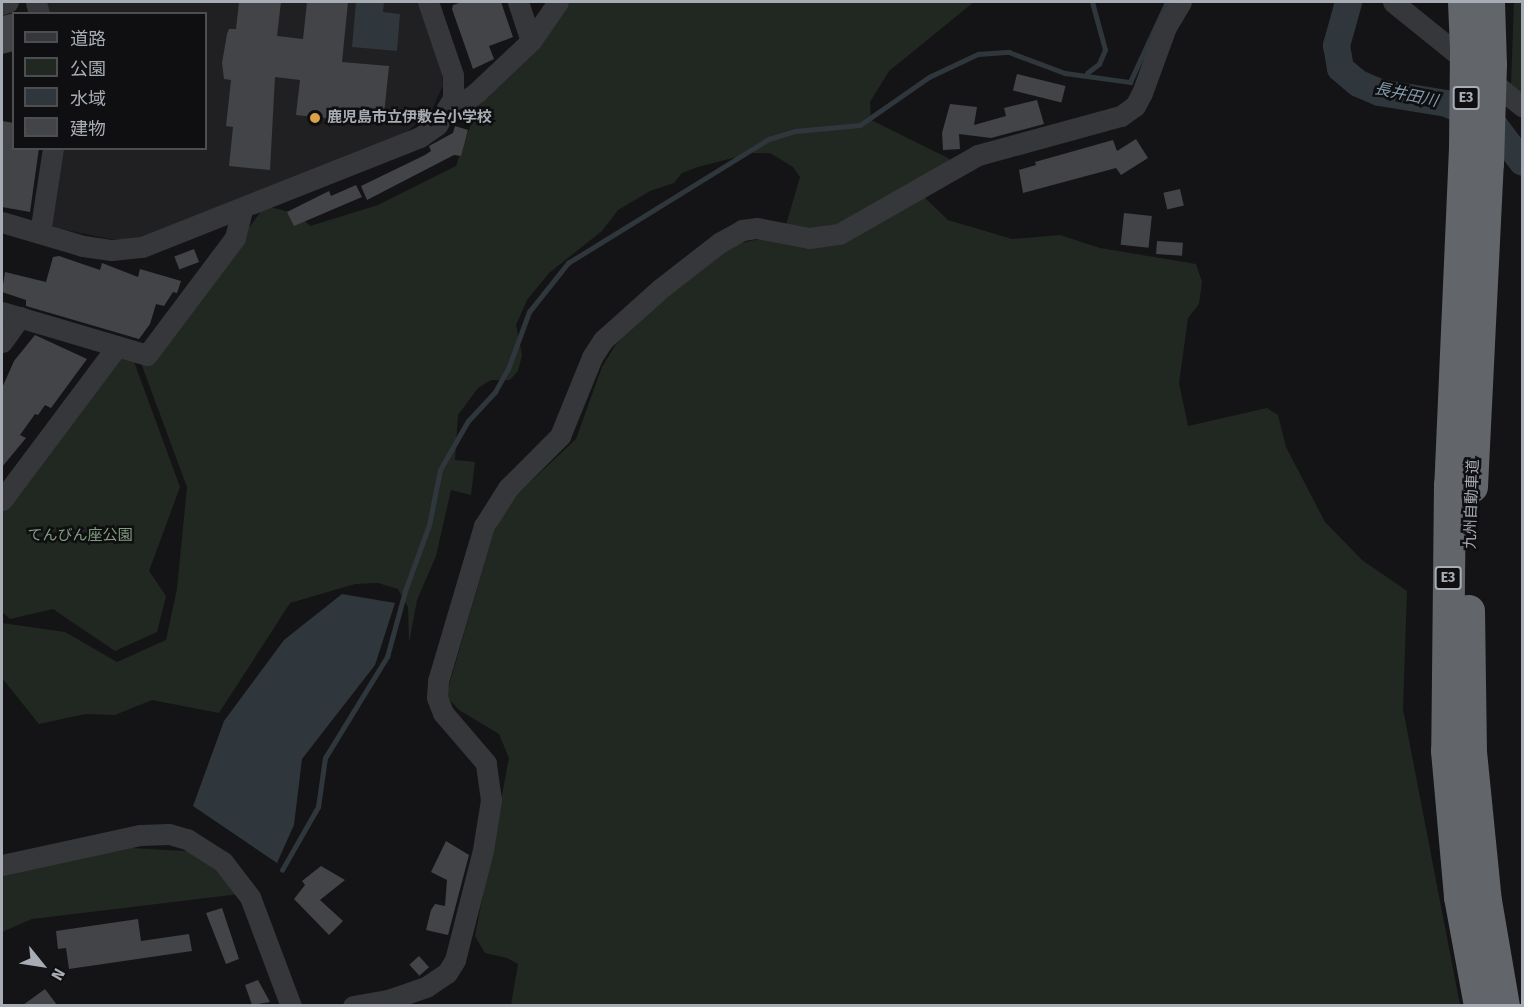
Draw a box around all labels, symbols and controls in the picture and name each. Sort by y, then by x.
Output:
legend [12,12,207,150]
text: 道路 [70,28,106,50]
text: 公園 [70,58,106,80]
water label: 長井田川 [1373,79,1439,111]
road number: E3 [1452,87,1480,109]
text: 水域 [70,88,106,110]
place label: 鹿児島市立伊敷台小学校 [327,109,492,127]
marker: 鹿児島市立伊敷台小学校 [308,111,322,125]
text: 建物 [70,118,106,140]
street label: 九州自動車道 [1461,459,1483,549]
park label: てんびん座公園 [28,527,132,545]
road number: E3 [1434,567,1462,589]
north arrow [12,935,72,995]
text: N [47,965,69,984]

